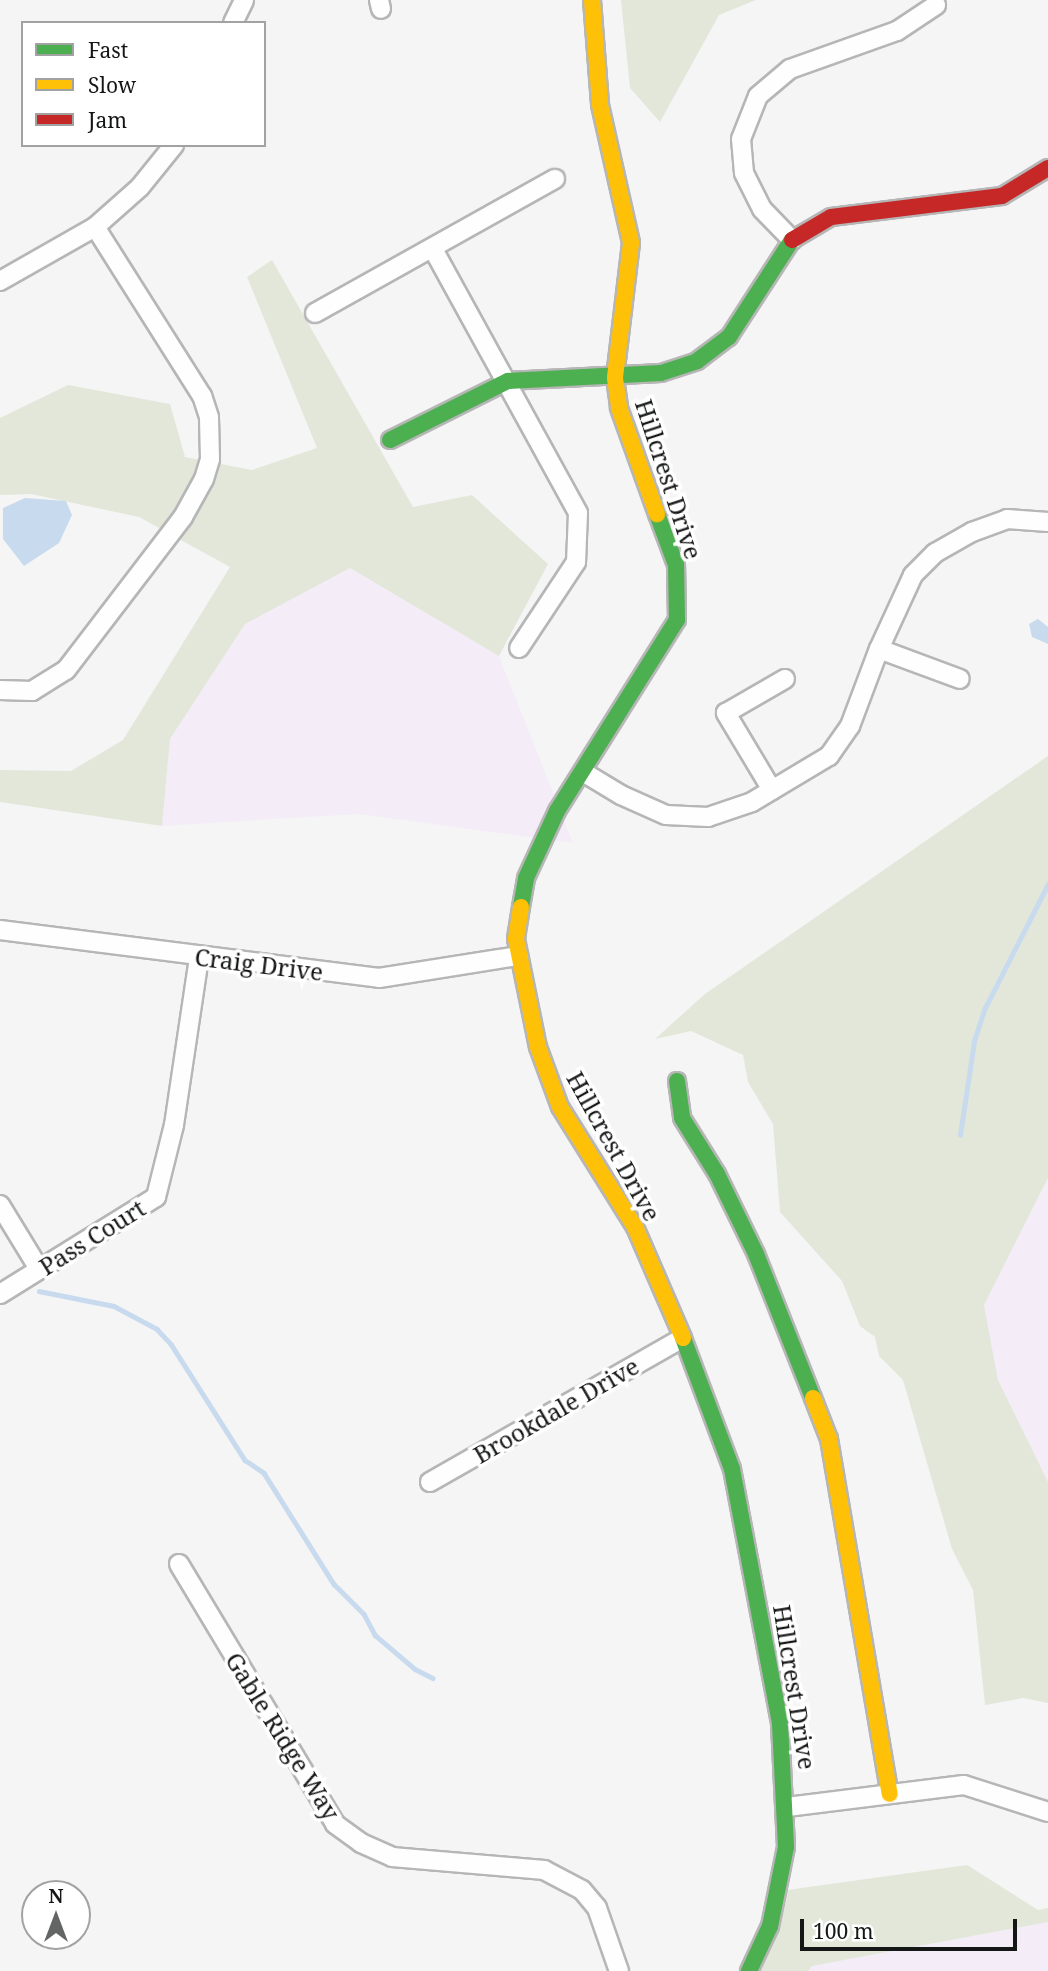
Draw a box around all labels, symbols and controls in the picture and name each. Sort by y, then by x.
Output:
legend [21,21,266,147]
text: Fast [88,36,128,64]
text: Slow [88,71,136,99]
text: Jam [88,106,127,134]
street label: Hillcrest Drive [630,396,708,562]
street label: Craig Drive [193,942,325,986]
street label: Hillcrest Drive [561,1066,667,1226]
street label: Pass Court [34,1193,150,1281]
street label: Brookdale Drive [468,1351,644,1469]
street label: Hillcrest Drive [768,1603,822,1771]
street label: Gable Ridge Way [220,1647,346,1825]
north arrow [21,1880,91,1950]
text: N [49,1883,63,1909]
scale bar [803,1904,1020,1948]
text: 100 m [813,1917,874,1945]

